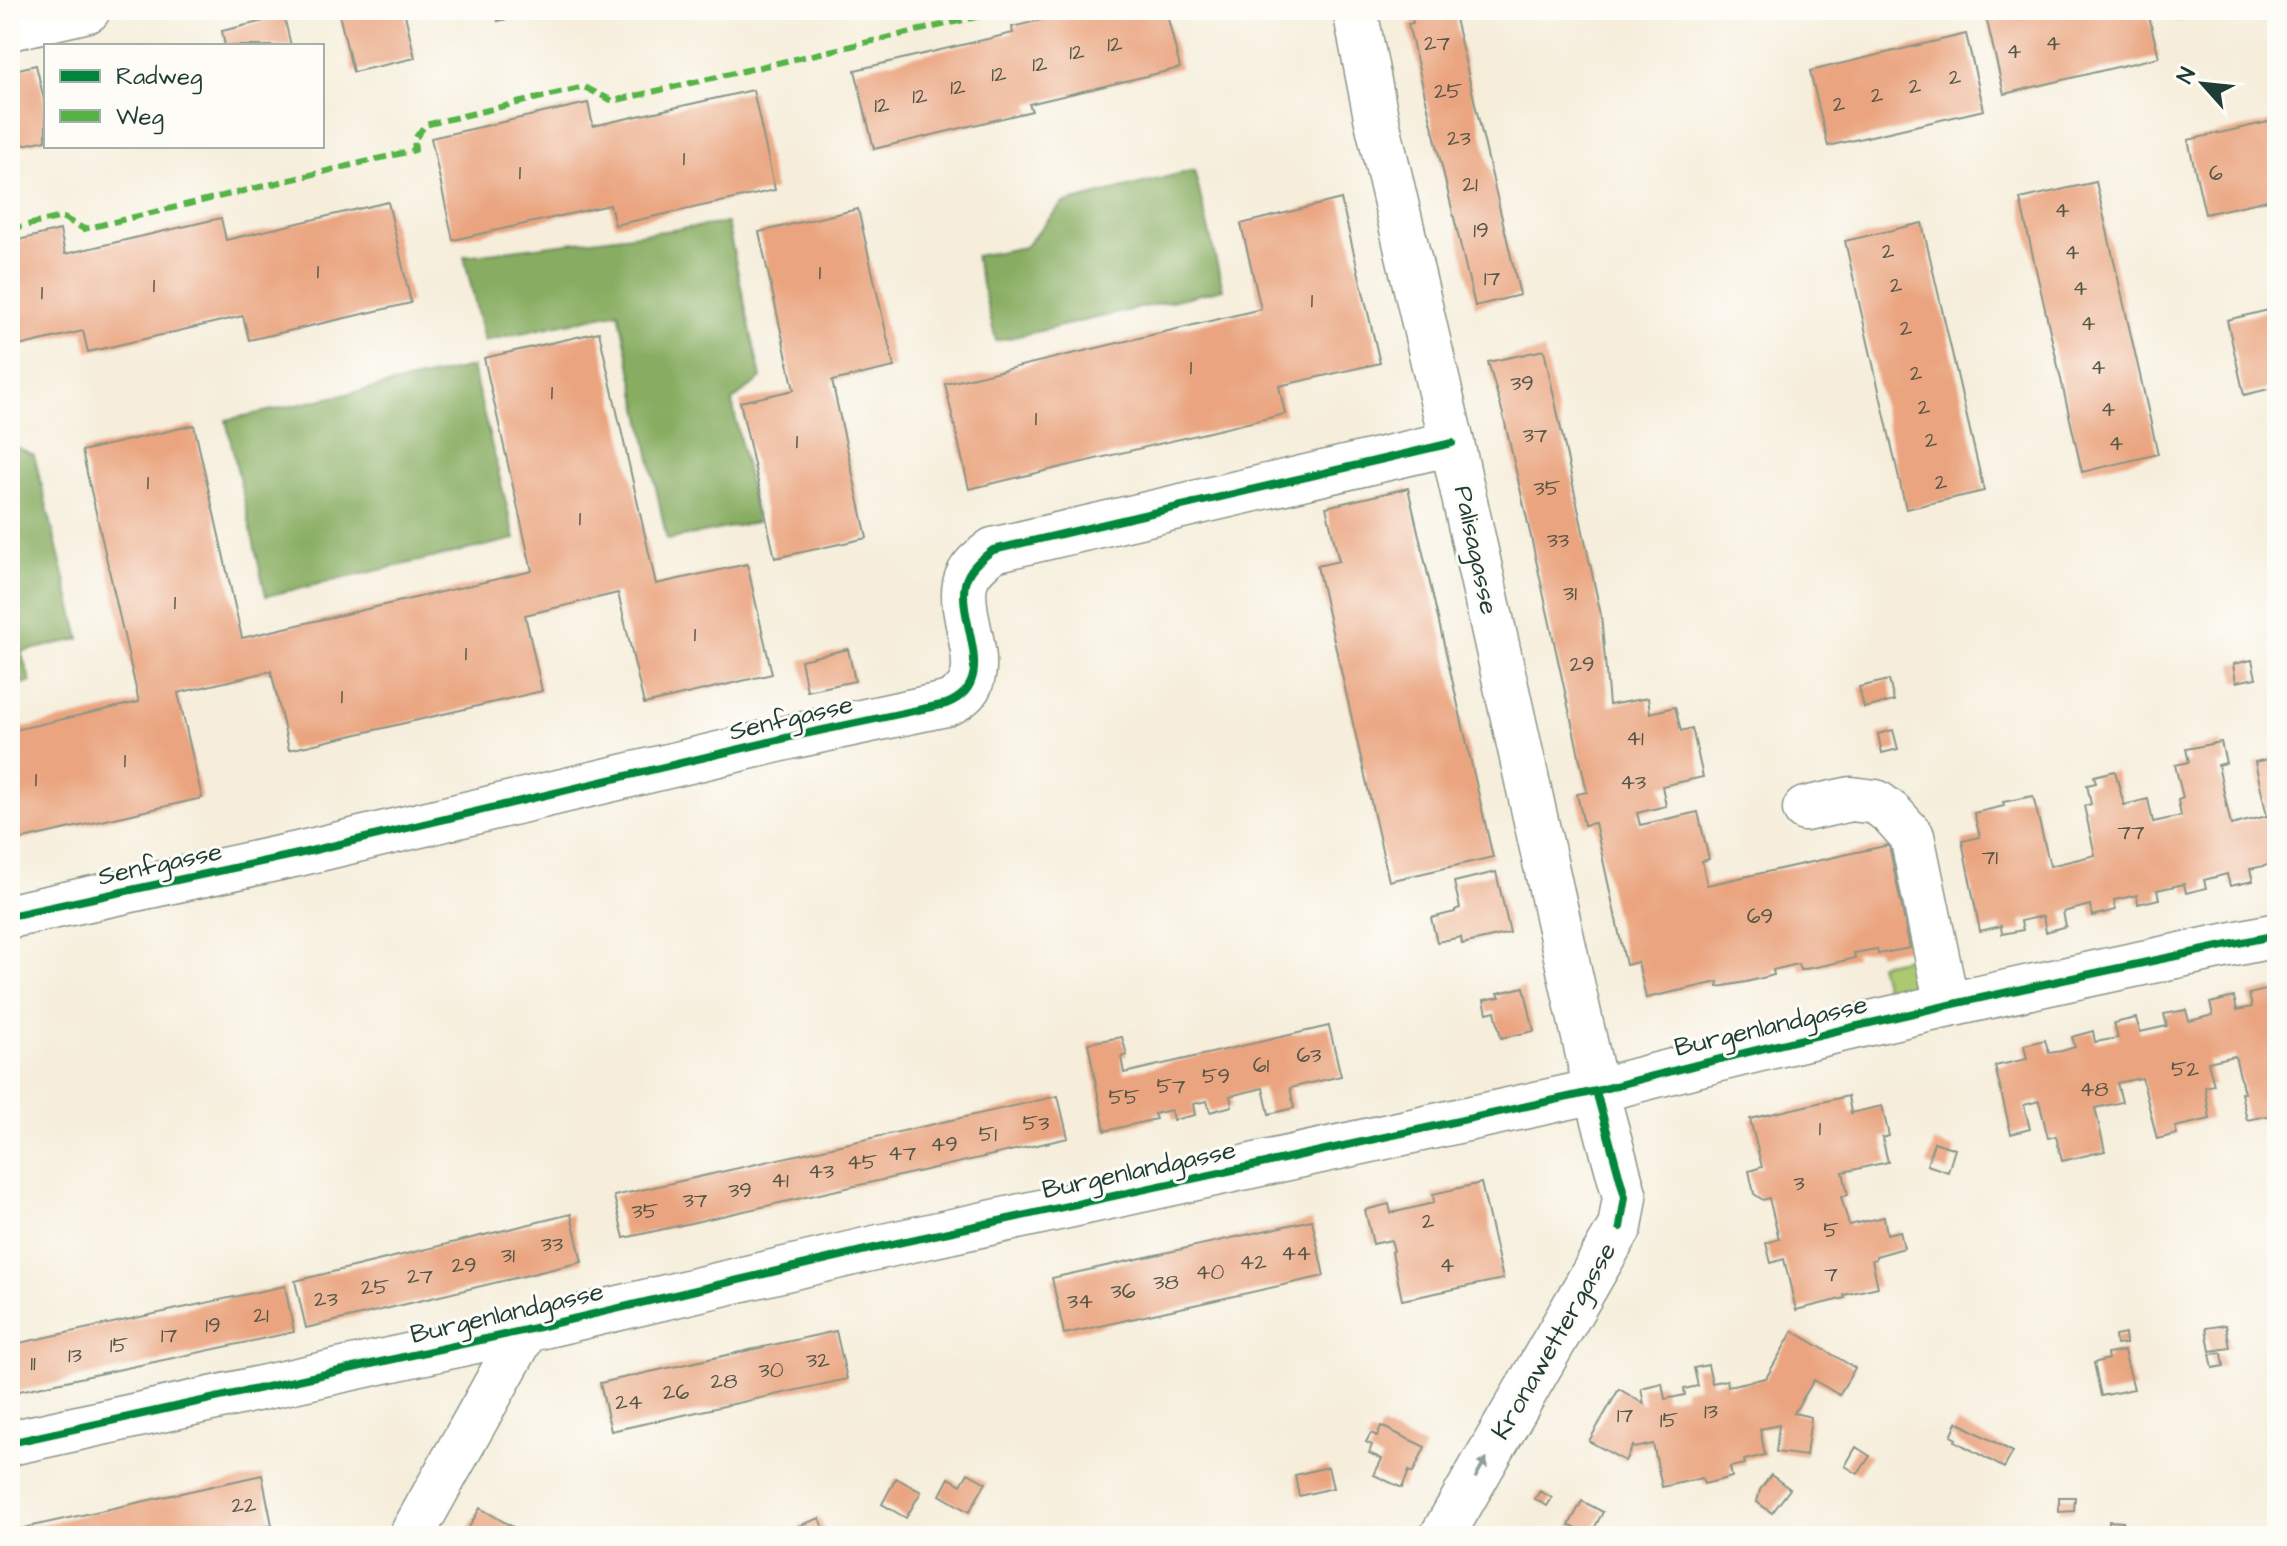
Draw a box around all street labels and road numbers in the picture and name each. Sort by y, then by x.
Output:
street label: Palisagasse [1443,482,1507,618]
street label: Senfgasse [726,686,857,752]
street label: Senfgasse [95,833,226,897]
street label: Burgenlandgasse [1671,986,1871,1068]
street label: Burgenlandgasse [1039,1132,1239,1210]
street label: Kronawettergasse [1483,1236,1627,1447]
street label: Burgenlandgasse [407,1273,607,1355]

